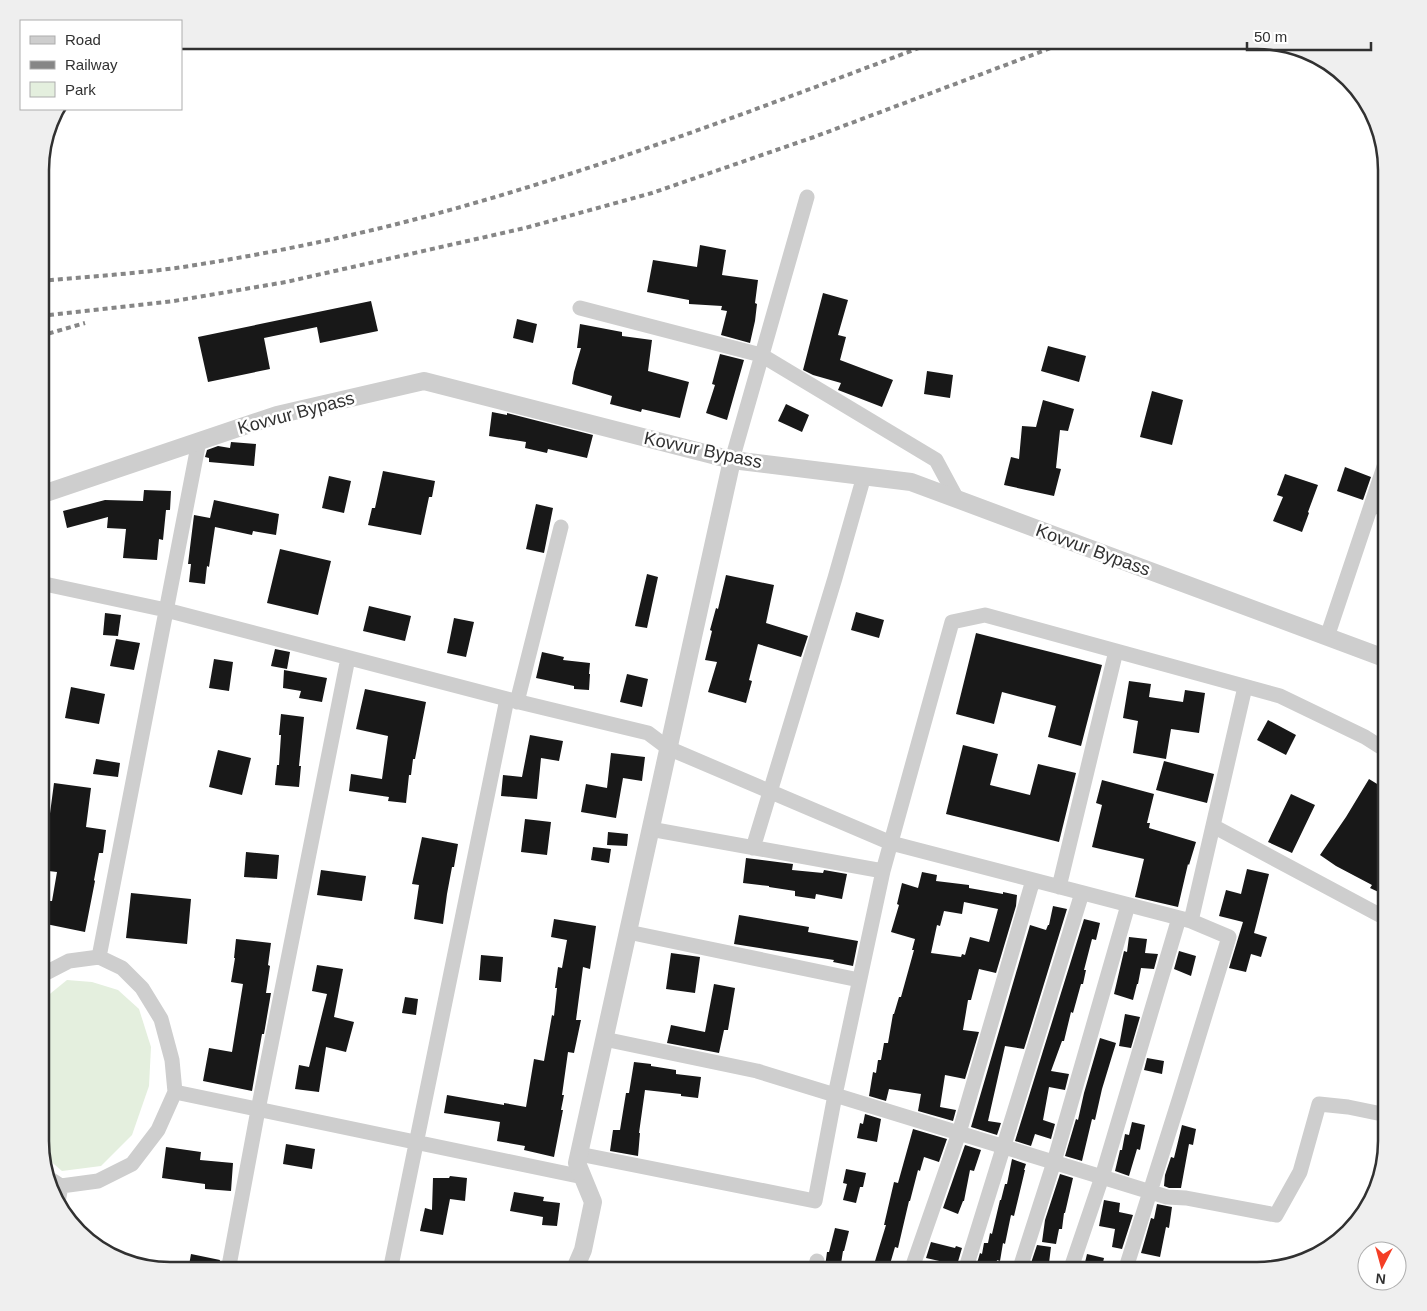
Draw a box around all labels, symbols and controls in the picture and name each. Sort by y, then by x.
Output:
legend [20,20,182,110]
scale bar [1247,20,1371,52]
text: 50 m [1254,28,1287,45]
text: Road [65,31,101,48]
text: Railway [65,56,118,73]
text: Park [65,81,96,98]
street label: Kovvur Bypass [235,388,357,438]
street label: Kovvur Bypass [642,428,764,472]
street label: Kovvur Bypass [1033,520,1153,580]
north arrow [1357,1241,1407,1291]
text: N [1375,1270,1387,1287]

